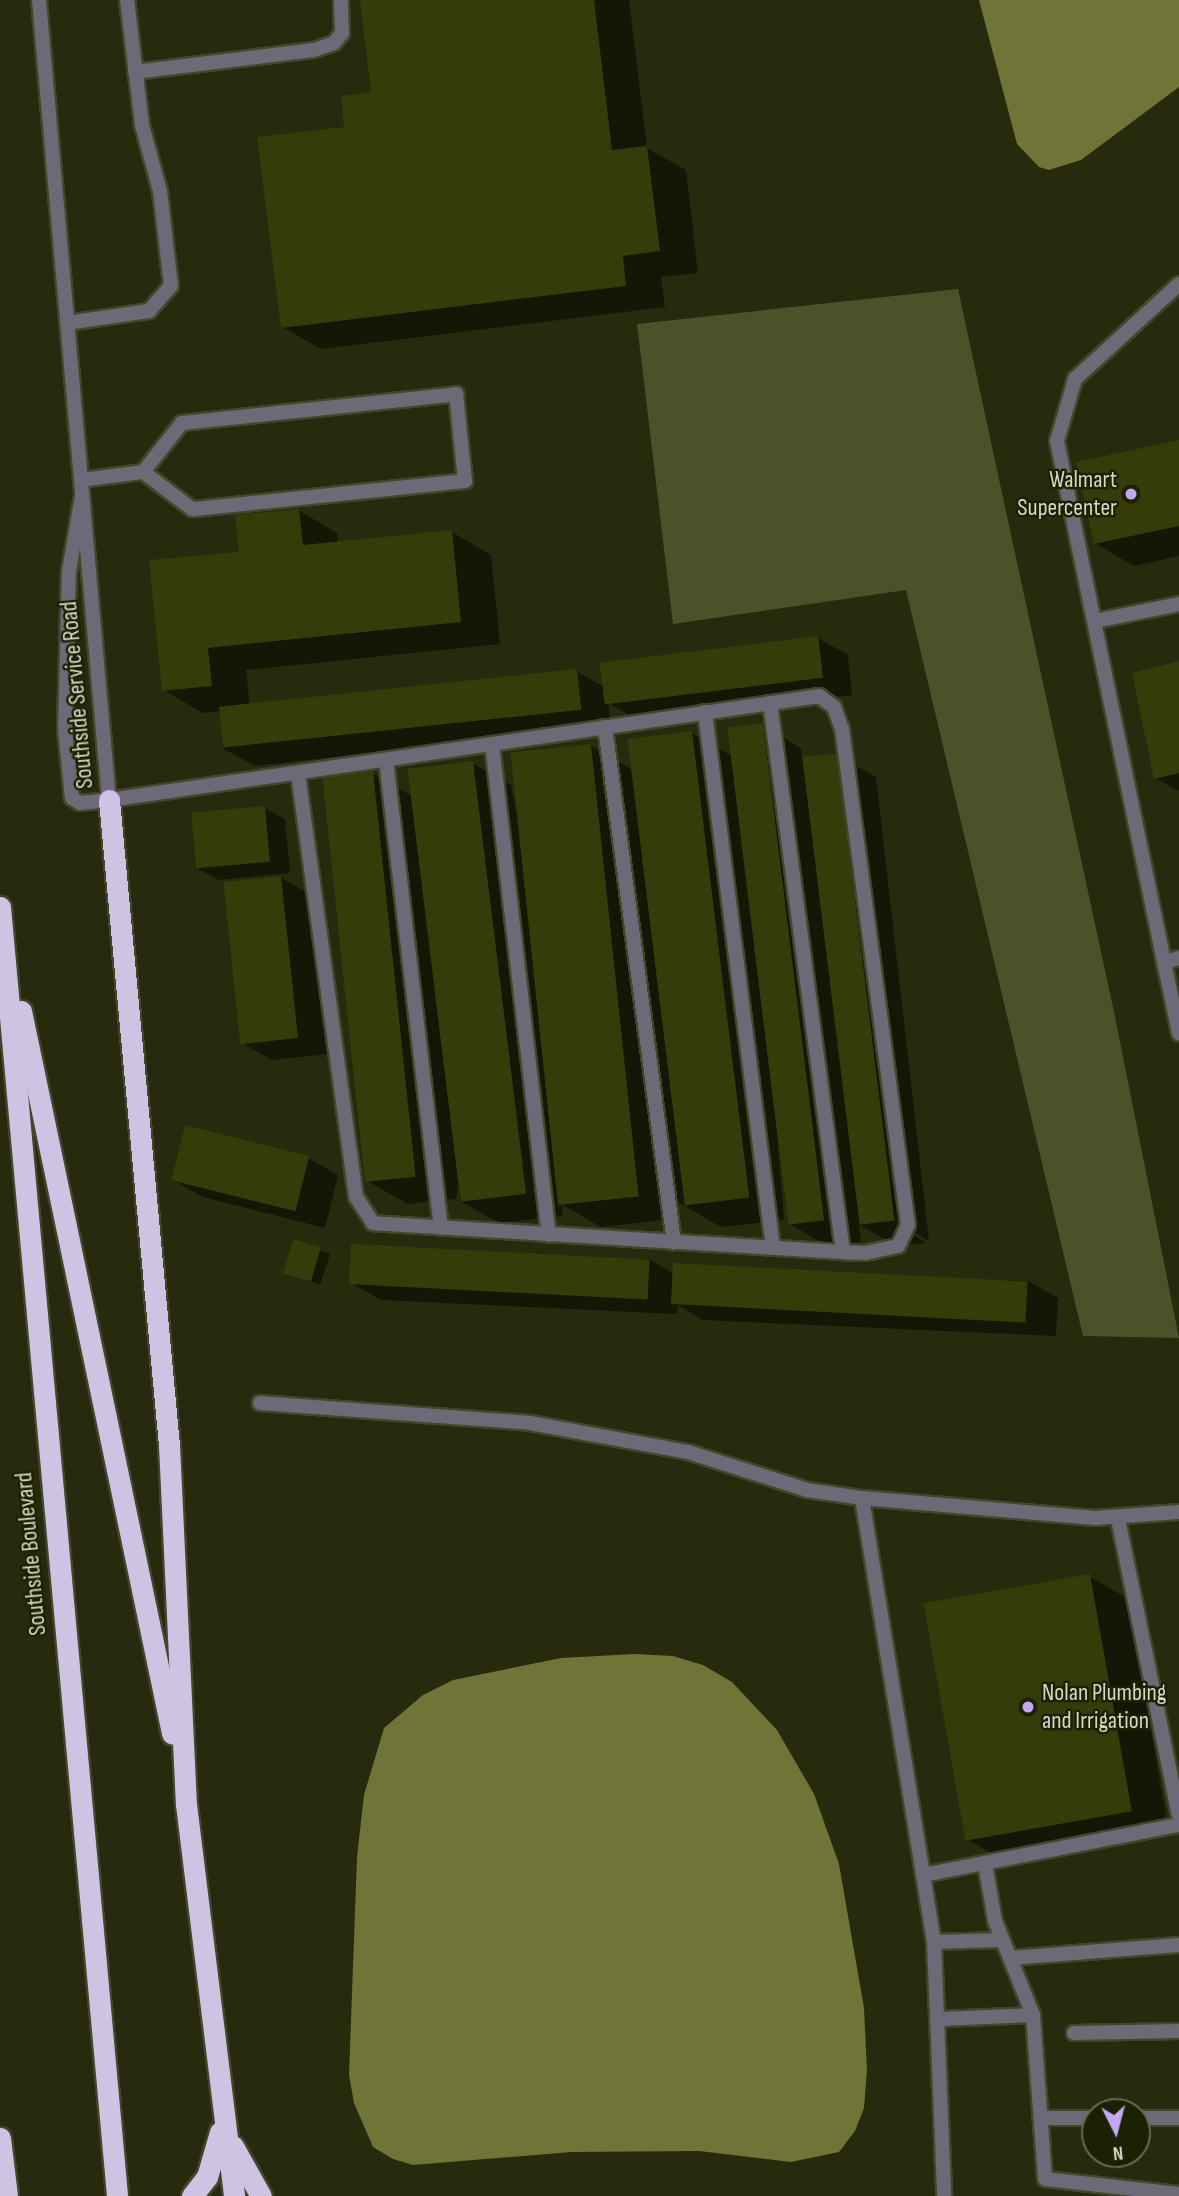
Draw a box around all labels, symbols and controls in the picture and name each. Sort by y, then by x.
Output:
place label: Walmart Supercenter [1017,466,1117,522]
marker: Walmart Supercenter [1123,486,1139,502]
street label: Southside Service Road [54,600,100,790]
street label: Southside Boulevard [10,1471,52,1637]
place label: Nolan Plumbing and Irrigation [1042,1679,1166,1735]
marker: Nolan Plumbing and Irrigation [1020,1699,1036,1715]
north arrow [1081,2098,1151,2168]
text: N [1112,2140,1124,2164]

